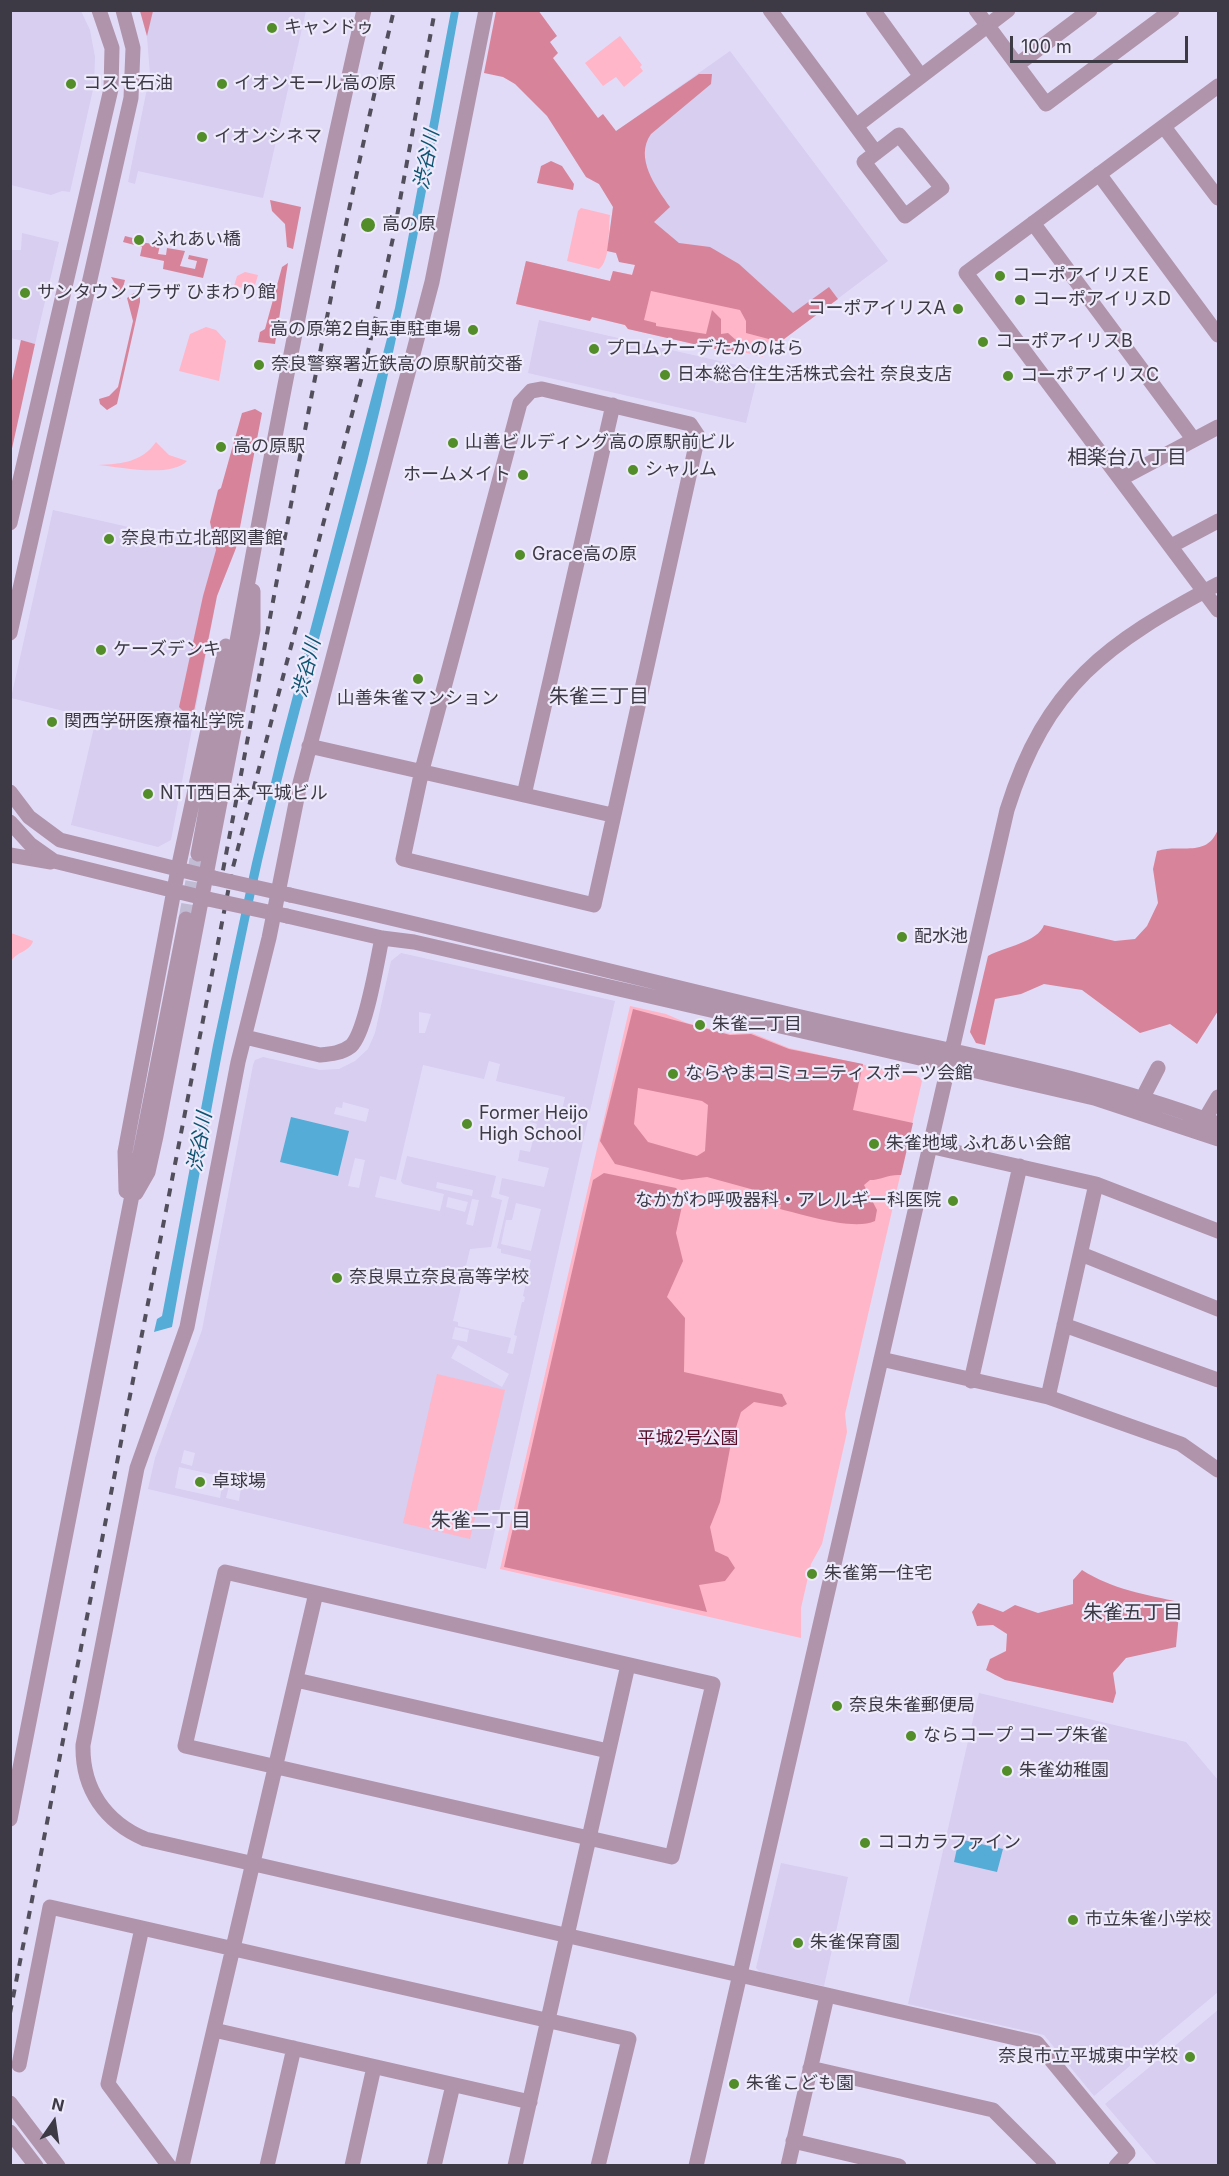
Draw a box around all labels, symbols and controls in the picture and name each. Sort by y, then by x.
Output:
place label: キャンドゥ [284,17,374,39]
marker: キャンドゥ [265,21,279,35]
scale bar [1013,24,1192,62]
text: 100 m [1021,36,1072,57]
place label: コスモ石油 [83,73,173,95]
place label: イオンモール高の原 [234,73,396,95]
marker: コスモ石油 [64,77,78,91]
marker: イオンモール高の原 [215,77,229,91]
place label: イオンシネマ [214,126,322,148]
water label: 渋谷川 [409,128,445,192]
marker: イオンシネマ [195,130,209,144]
place label: 高の原 [382,214,436,236]
marker: 高の原 [359,216,377,234]
place label: ふれあい橋 [151,229,241,251]
marker: ふれあい橋 [132,233,146,247]
place label: コーポアイリスE [1012,265,1149,287]
marker: コーポアイリスE [993,269,1007,283]
place label: サンタウンプラザ ひまわり館 [37,282,276,304]
marker: サンタウンプラザ ひまわり館 [18,286,32,300]
place label: コーポアイリスD [1032,289,1171,311]
marker: コーポアイリスD [1013,293,1027,307]
place label: コーポアイリスA [808,298,946,320]
marker: コーポアイリスA [951,302,965,316]
place label: 高の原第2自転車駐車場 [270,319,461,341]
marker: 高の原第2自転車駐車場 [466,323,480,337]
place label: コーポアイリスB [995,331,1133,353]
marker: コーポアイリスB [976,335,990,349]
place label: プロムナーデたかのはら [606,338,804,360]
marker: プロムナーデたかのはら [587,342,601,356]
place label: 奈良警察署近鉄高の原駅前交番 [271,354,523,376]
marker: 奈良警察署近鉄高の原駅前交番 [252,358,266,372]
place label: 日本総合住生活株式会社 奈良支店 [677,364,952,386]
place label: コーポアイリスC [1020,365,1159,387]
marker: 日本総合住生活株式会社 奈良支店 [658,368,672,382]
marker: コーポアイリスC [1001,369,1015,383]
place label: 山善ビルディング高の原駅前ビル [465,432,735,454]
place label: 高の原駅 [233,436,305,458]
marker: 山善ビルディング高の原駅前ビル [446,436,460,450]
marker: 高の原駅 [214,440,228,454]
district label: 相楽台八丁目 [1067,446,1187,470]
place label: シャルム [645,459,717,481]
marker: シャルム [626,463,640,477]
place label: ホームメイト [403,464,511,486]
marker: ホームメイト [516,468,530,482]
place label: 奈良市立北部図書館 [121,528,283,550]
marker: 奈良市立北部図書館 [102,532,116,546]
place label: Grace高の原 [532,544,637,566]
marker: Grace高の原 [513,548,527,562]
water label: 渋谷川 [288,636,326,700]
place label: ケーズデンキ [113,639,221,661]
marker: ケーズデンキ [94,643,108,657]
marker: 山善朱雀マンション [411,672,425,686]
district label: 朱雀三丁目 [549,685,649,709]
place label: 山善朱雀マンション [337,688,499,710]
place label: 関西学研医療福祉学院 [64,711,244,733]
marker: 関西学研医療福祉学院 [45,715,59,729]
place label: NTT西日本 平城ビル [160,783,328,805]
marker: NTT西日本 平城ビル [141,787,155,801]
place label: 配水池 [914,926,968,948]
marker: 配水池 [895,930,909,944]
place label: 朱雀二丁目 [712,1014,802,1036]
marker: 朱雀二丁目 [693,1018,707,1032]
place label: ならやまコミュニティスポーツ会館 [685,1063,973,1085]
marker: ならやまコミュニティスポーツ会館 [666,1067,680,1081]
place label: Former Heijo High School [479,1103,588,1146]
water label: 渋谷川 [183,1110,217,1174]
marker: Former Heijo High School [460,1117,474,1131]
place label: 朱雀地域 ふれあい会館 [886,1133,1071,1155]
marker: 朱雀地域 ふれあい会館 [867,1137,881,1151]
place label: なかがわ呼吸器科・アレルギー科医院 [635,1190,941,1212]
marker: なかがわ呼吸器科・アレルギー科医院 [946,1194,960,1208]
place label: 奈良県立奈良高等学校 [349,1267,529,1289]
marker: 奈良県立奈良高等学校 [330,1271,344,1285]
park label: 平城2号公園 [638,1428,738,1450]
place label: 卓球場 [212,1471,266,1493]
marker: 卓球場 [193,1475,207,1489]
district label: 朱雀二丁目 [431,1509,531,1533]
place label: 朱雀第一住宅 [824,1563,932,1585]
marker: 朱雀第一住宅 [805,1567,819,1581]
district label: 朱雀五丁目 [1083,1601,1183,1625]
place label: 奈良朱雀郵便局 [849,1695,975,1717]
marker: 奈良朱雀郵便局 [830,1699,844,1713]
place label: ならコープ コープ朱雀 [923,1725,1108,1747]
marker: ならコープ コープ朱雀 [904,1729,918,1743]
place label: 朱雀幼稚園 [1019,1760,1109,1782]
marker: 朱雀幼稚園 [1000,1764,1014,1778]
place label: ココカラファイン [877,1832,1021,1854]
marker: ココカラファイン [858,1836,872,1850]
place label: 市立朱雀小学校 [1085,1909,1211,1931]
marker: 市立朱雀小学校 [1066,1913,1080,1927]
place label: 朱雀保育園 [810,1932,900,1954]
marker: 朱雀保育園 [791,1936,805,1950]
place label: 奈良市立平城東中学校 [998,2046,1178,2068]
marker: 奈良市立平城東中学校 [1183,2050,1197,2064]
place label: 朱雀こども園 [746,2073,854,2095]
marker: 朱雀こども園 [727,2077,741,2091]
north arrow [24,2092,84,2152]
text: N [50,2093,66,2116]

